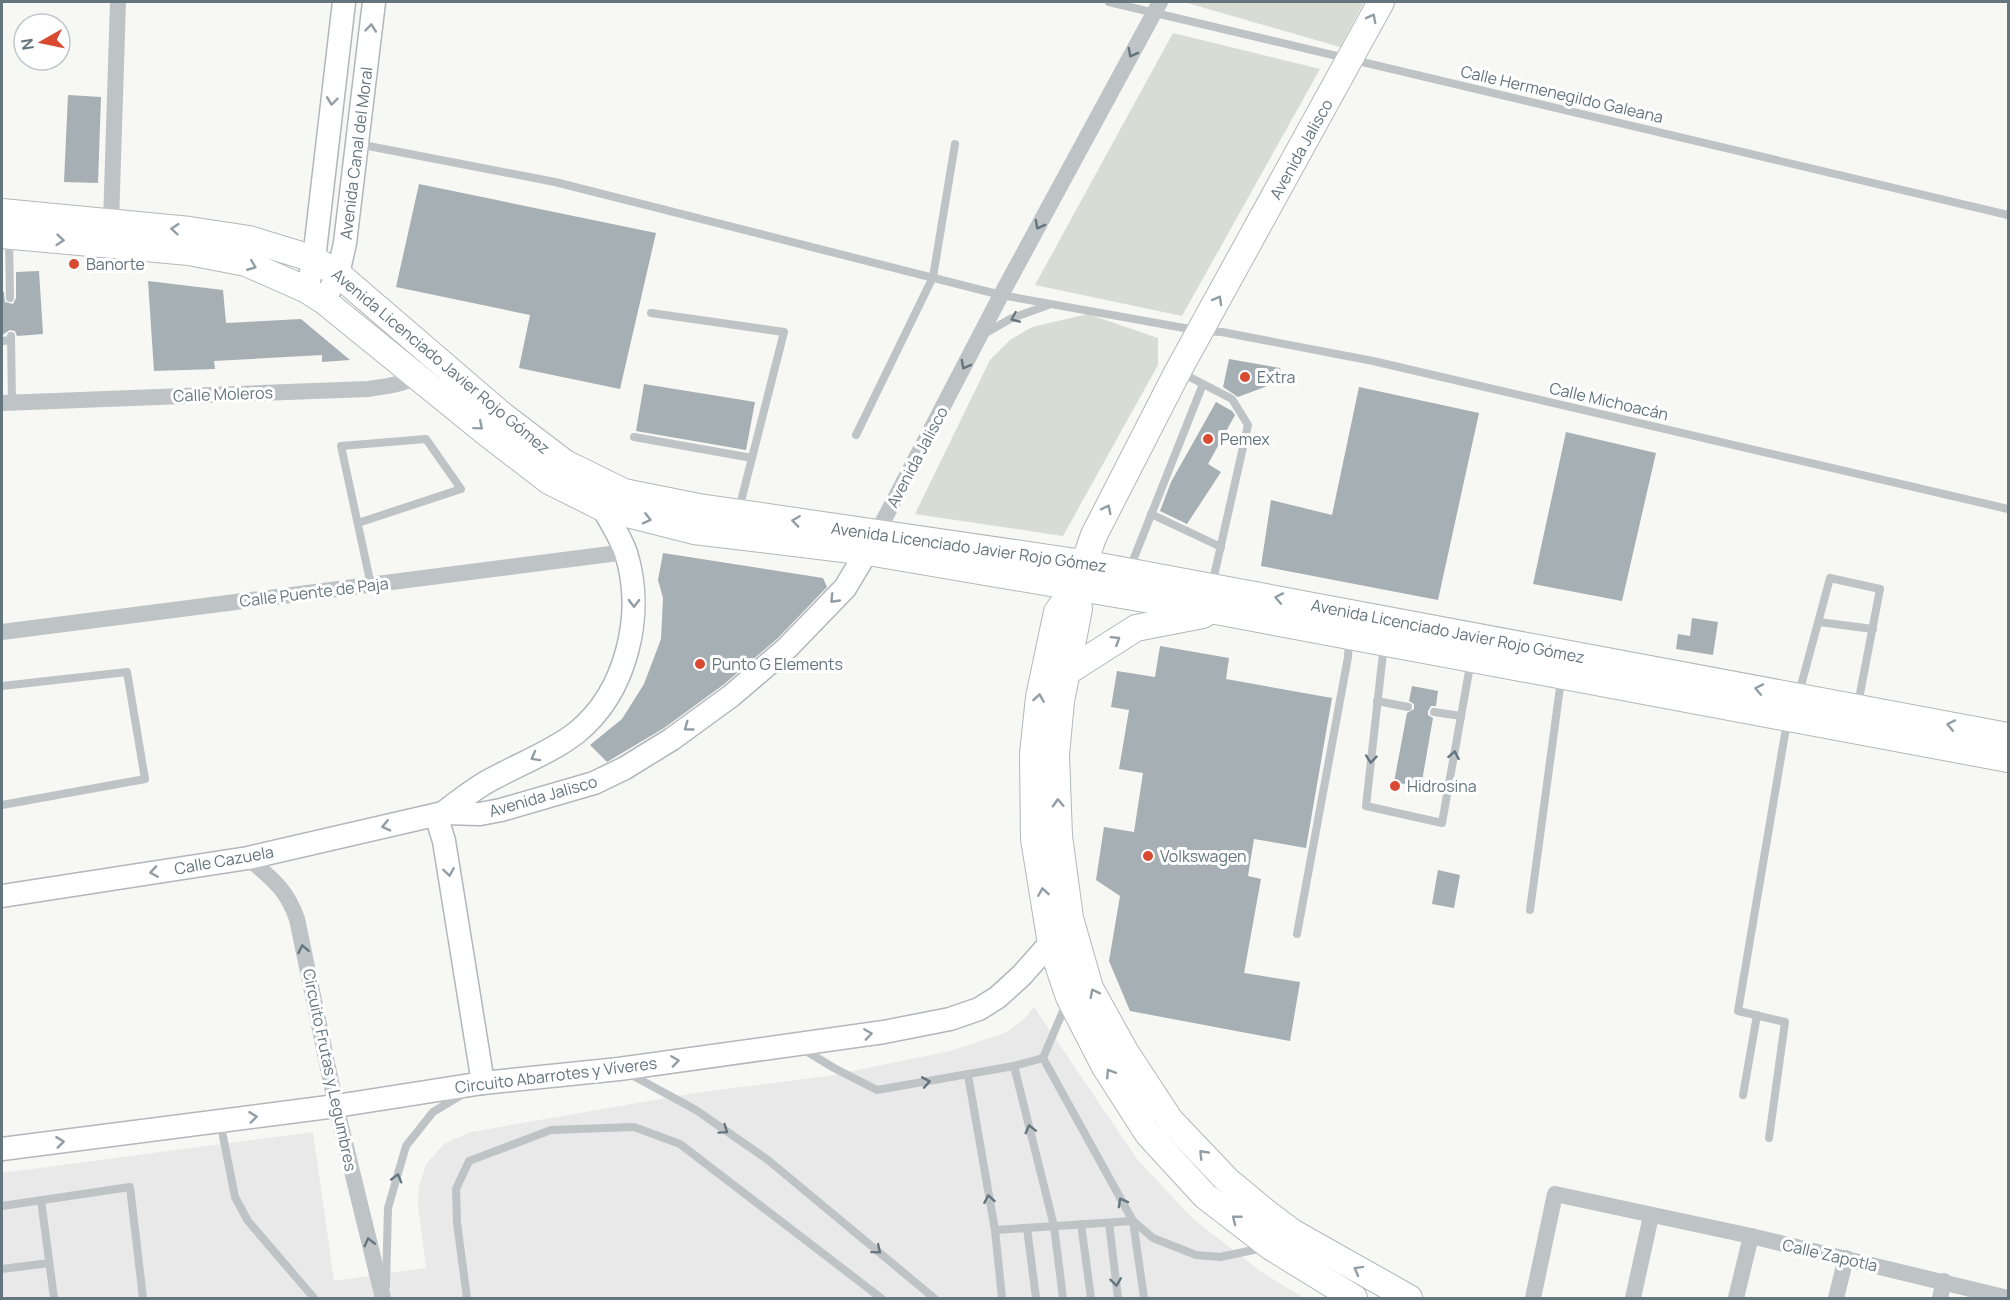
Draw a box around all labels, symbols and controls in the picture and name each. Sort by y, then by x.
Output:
north arrow [12,12,72,72]
one-way arrow [1365,14,1376,25]
one-way arrow [364,24,377,33]
text: N [15,37,39,52]
one-way arrow [1128,47,1139,57]
street label: Calle Hermenegildo Galeana [1459,60,1665,128]
street label: Avenida Canal del Moral [335,65,377,241]
street label: Avenida Jalisco [1264,95,1338,203]
one-way arrow [326,97,339,106]
one-way arrow [1035,218,1046,229]
one-way arrow [171,223,180,236]
one-way arrow [55,233,64,246]
place label: Banorte [86,253,145,275]
marker: Banorte [67,257,81,271]
one-way arrow [246,259,257,271]
street label: Avenida Licenciado Javier Rojo Gómez [327,263,555,459]
one-way arrow [1211,296,1222,306]
one-way arrow [1011,311,1022,323]
one-way arrow [961,359,972,370]
place label: Extra [1257,366,1295,388]
marker: Extra [1238,370,1252,384]
street label: Calle Michoacán [1547,377,1671,425]
street label: Calle Moleros [173,381,273,407]
street label: Avenida Jalisco [881,403,953,511]
one-way arrow [472,419,483,430]
place label: Pemex [1220,428,1270,450]
marker: Pemex [1201,432,1215,446]
one-way arrow [1100,505,1111,515]
one-way arrow [642,511,652,524]
one-way arrow [791,516,801,528]
street label: Avenida Licenciado Javier Rojo Gómez [830,517,1108,577]
street label: Calle Puente de Paja [238,572,390,612]
one-way arrow [831,592,842,603]
one-way arrow [1274,592,1284,605]
street label: Avenida Licenciado Javier Rojo Gómez [1309,594,1587,668]
one-way arrow [627,598,640,607]
one-way arrow [1110,636,1120,648]
place label: Punto G Elements [712,653,843,675]
marker: Punto G Elements [693,657,707,671]
one-way arrow [1755,683,1765,696]
one-way arrow [1033,693,1045,703]
one-way arrow [1946,719,1956,732]
one-way arrow [683,720,694,731]
one-way arrow [531,750,541,761]
one-way arrow [1447,751,1460,761]
one-way arrow [1365,755,1378,764]
street label: Avenida Jalisco [486,770,600,822]
place label: Hidrosina [1407,775,1477,797]
marker: Hidrosina [1388,779,1402,793]
one-way arrow [1052,799,1065,808]
one-way arrow [382,819,392,832]
street label: Calle Cazuela [173,840,275,880]
place label: Volkswagen [1160,845,1247,867]
marker: Volkswagen [1141,849,1155,863]
one-way arrow [149,866,159,878]
one-way arrow [442,866,455,876]
one-way arrow [1037,887,1049,897]
one-way arrow [297,944,310,954]
street label: Circuito Frutas y Legumbres [298,967,362,1173]
one-way arrow [1090,989,1101,1000]
one-way arrow [864,1029,873,1041]
street label: Circuito Abarrotes y Víveres [454,1052,658,1098]
one-way arrow [671,1055,680,1068]
one-way arrow [1105,1069,1117,1079]
one-way arrow [920,1076,930,1089]
one-way arrow [248,1111,258,1123]
one-way arrow [718,1123,729,1134]
one-way arrow [1024,1124,1037,1134]
one-way arrow [55,1136,64,1148]
one-way arrow [1199,1150,1210,1161]
one-way arrow [390,1173,402,1184]
one-way arrow [984,1194,996,1204]
one-way arrow [1118,1197,1129,1208]
one-way arrow [1232,1216,1243,1227]
street label: Calle Zapotla [1780,1233,1880,1277]
one-way arrow [364,1237,377,1247]
one-way arrow [870,1243,881,1254]
one-way arrow [1354,1266,1364,1277]
one-way arrow [1110,1277,1122,1286]

